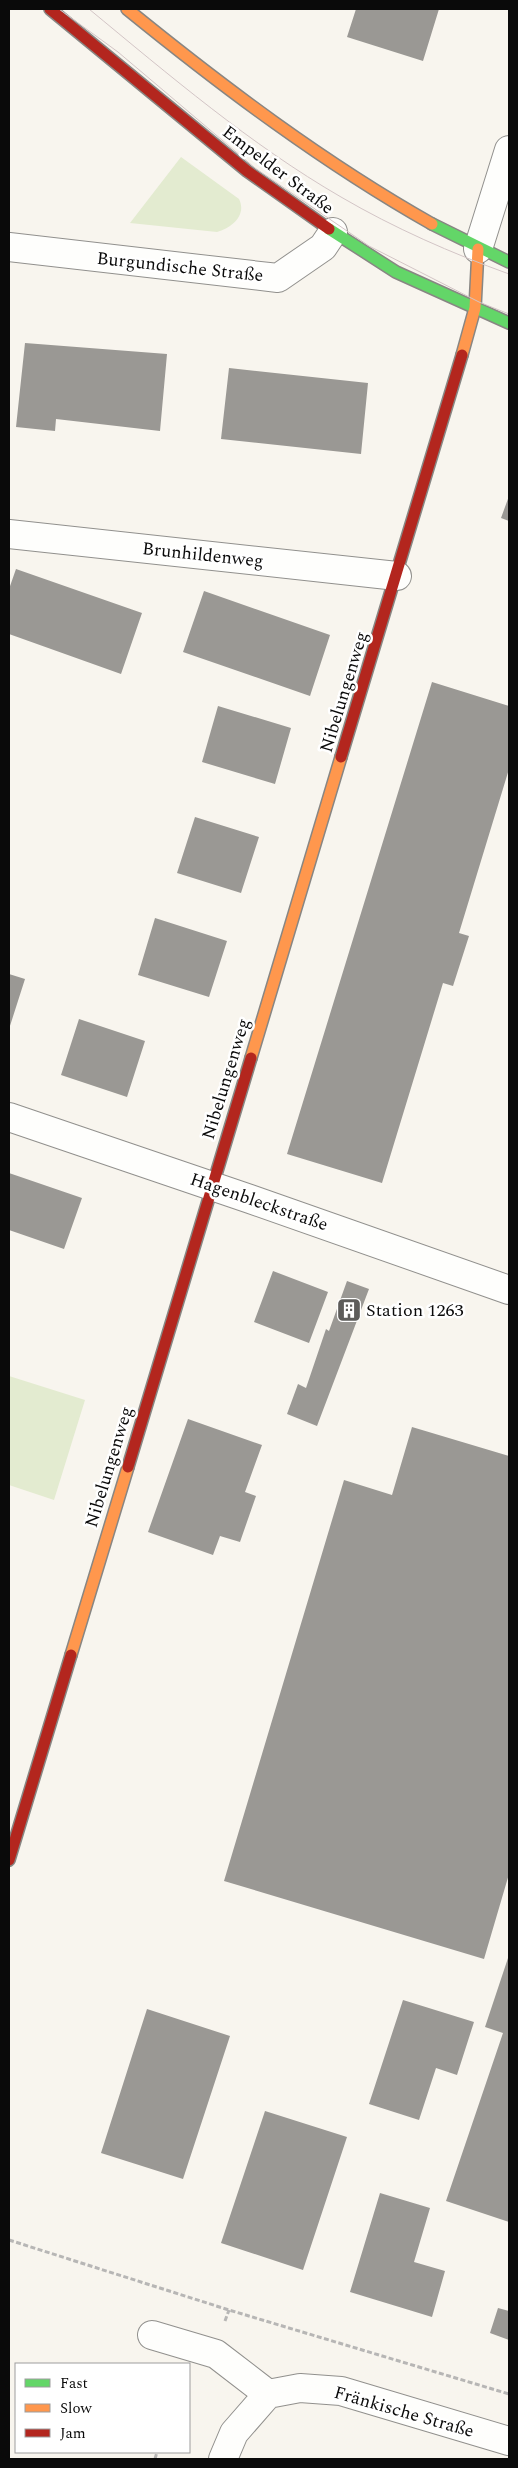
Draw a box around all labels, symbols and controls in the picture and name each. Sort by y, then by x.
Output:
street label: Empelder Straße [216,119,340,221]
street label: Burgundische Straße [95,245,265,289]
street label: Brunhildenweg [141,535,265,575]
street label: Nibelungenweg [313,628,375,756]
street label: Nibelungenweg [195,1015,257,1143]
street label: Hagenbleckstraße [186,1166,332,1238]
building icon: Station 1263 [336,1297,362,1323]
place label: Station 1263 [366,1297,464,1324]
street label: Nibelungenweg [78,1403,140,1531]
legend [15,2363,190,2453]
text: Fast [60,2372,88,2395]
street label: Fränkische Straße [331,2379,477,2445]
text: Slow [60,2397,92,2420]
text: Jam [60,2422,86,2445]

